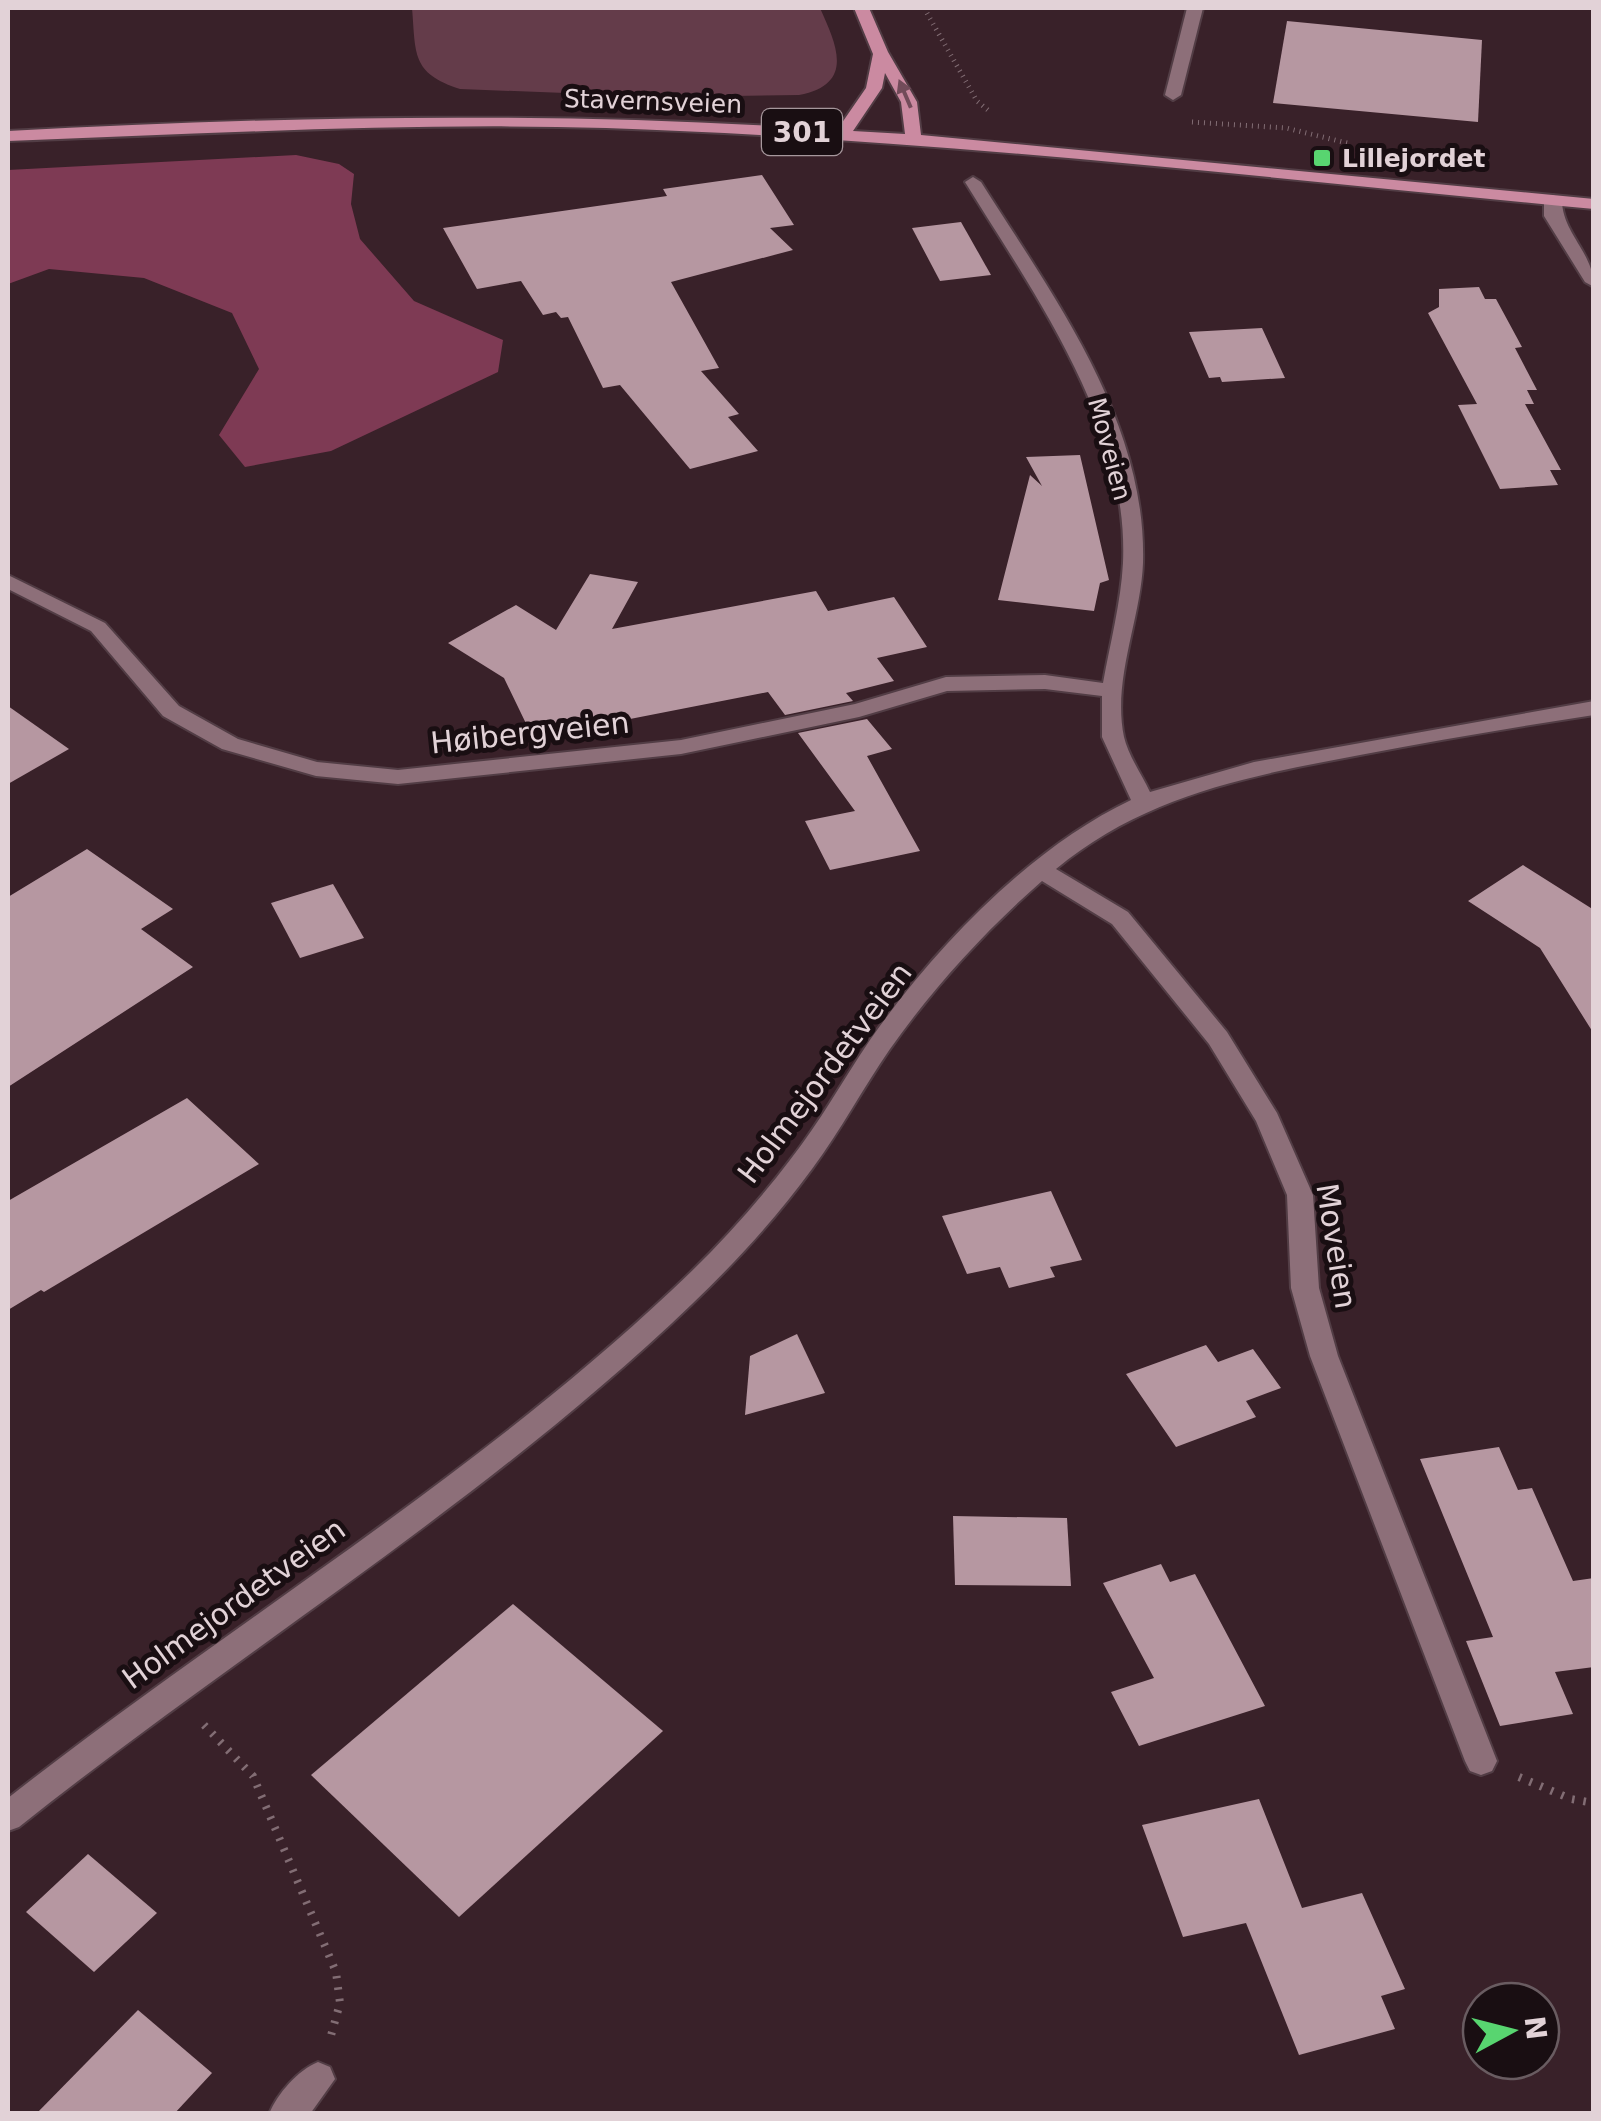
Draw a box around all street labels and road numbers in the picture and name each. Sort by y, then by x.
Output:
street label: Stavernsveien [563,84,743,119]
road number: 301 [762,109,842,155]
street label: Moveien [1082,395,1137,504]
street label: Høibergveien [429,705,631,760]
street label: Holmejordetveien [730,956,919,1190]
street label: Moveien [1309,1181,1364,1311]
street label: Holmejordetveien [116,1511,352,1696]

